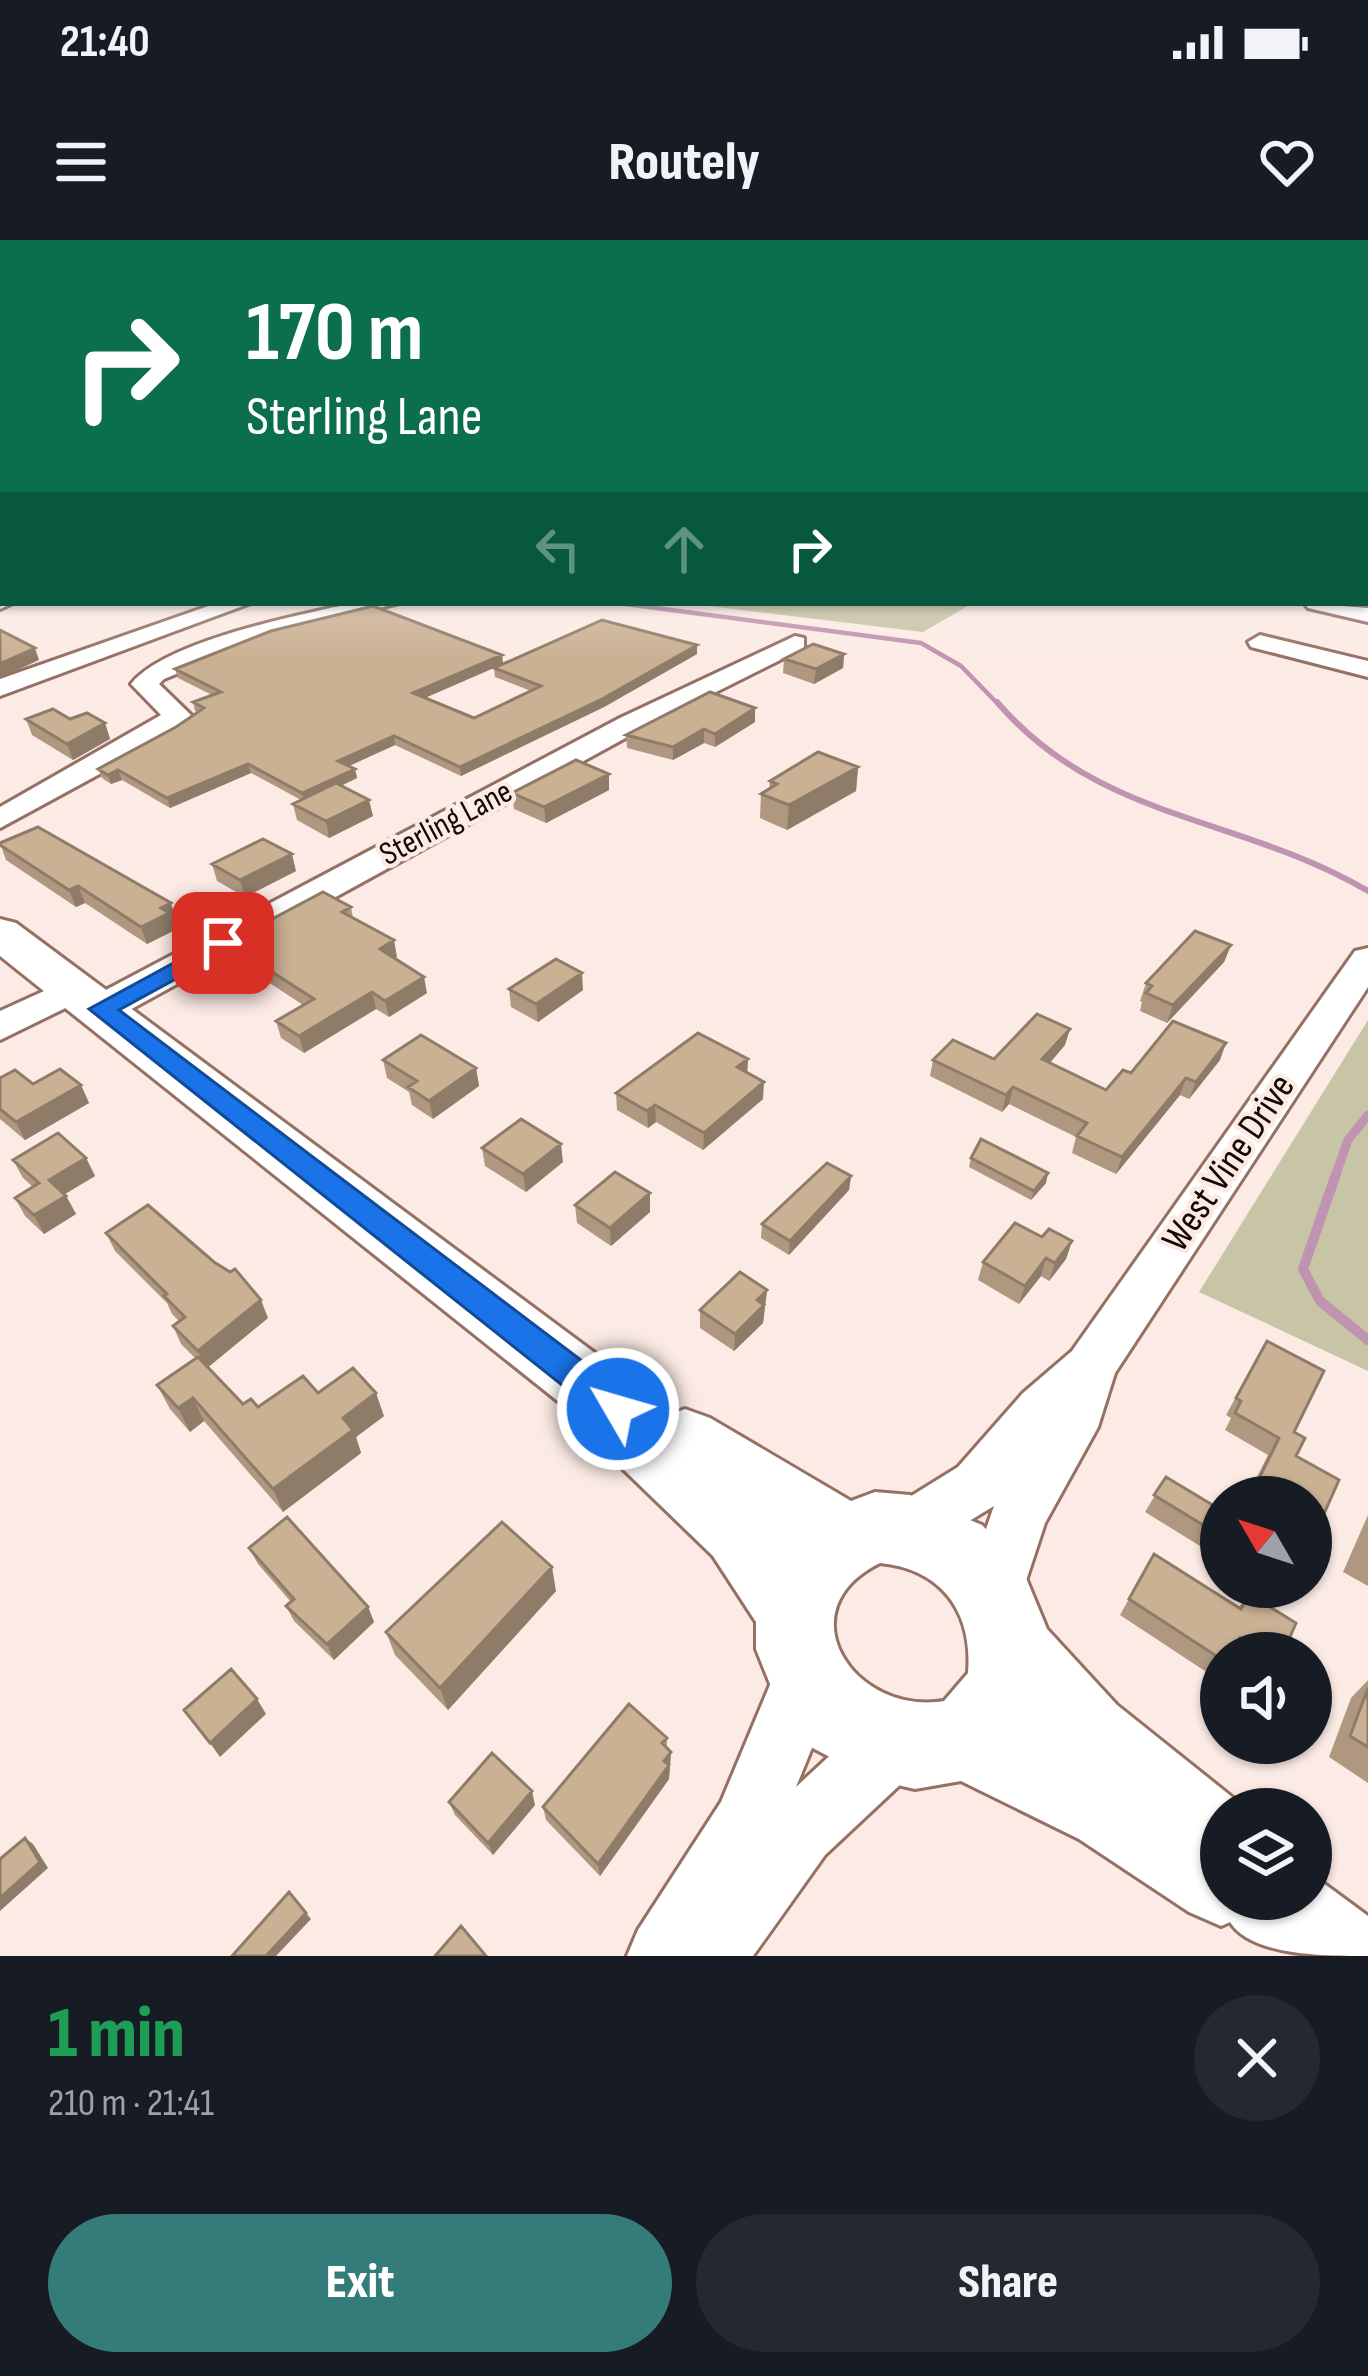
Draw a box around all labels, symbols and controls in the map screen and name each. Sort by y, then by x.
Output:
text: 21:40 [60,15,150,70]
icon: menu [48,129,114,195]
icon: heart [1254,129,1320,195]
text: Routely [608,130,760,195]
text: 170 m [246,283,423,384]
icon: right [48,288,204,444]
text: Sterling Lane [246,385,482,450]
icon: left [525,516,591,582]
icon: ahead [651,516,717,582]
icon: right [777,516,843,582]
street label: Sterling Lane [373,771,519,875]
pin [172,892,274,994]
icon: arrive [190,910,256,976]
street label: West Vine Drive [1152,1065,1306,1261]
position arrow [555,1346,681,1472]
north arrow [1200,1476,1332,1608]
map controls [1200,1476,1332,1920]
button: sound [1200,1632,1332,1764]
button: layers [1200,1788,1332,1920]
text: 1 min [48,1991,185,2078]
button: close [1194,1995,1320,2121]
text: 210 m · 21:41 [48,2080,214,2127]
button: Exit [48,2214,672,2352]
button: Share [696,2214,1320,2352]

